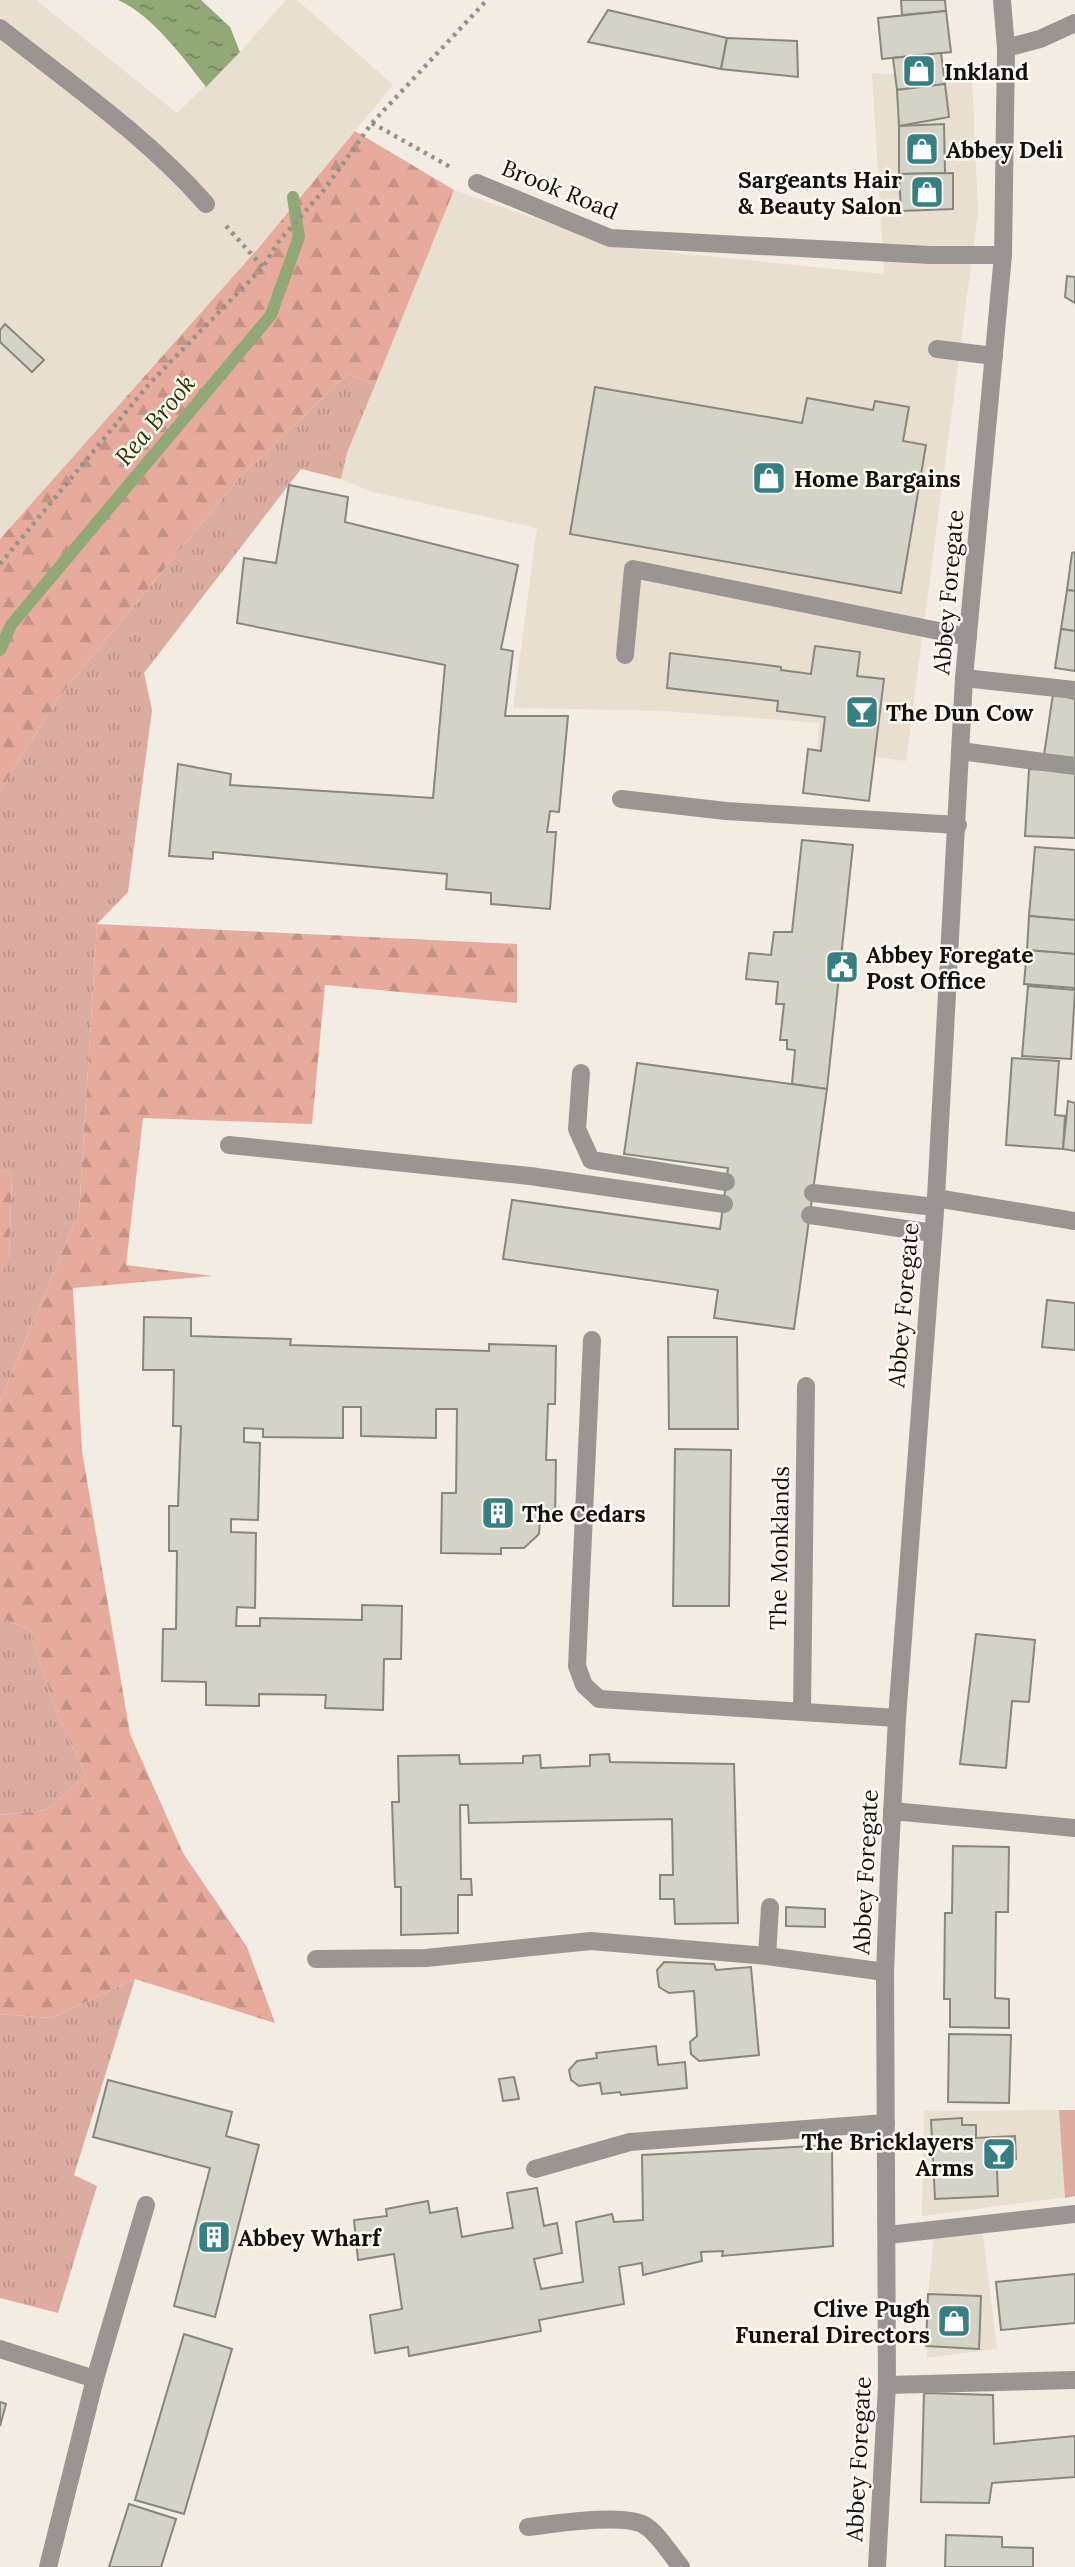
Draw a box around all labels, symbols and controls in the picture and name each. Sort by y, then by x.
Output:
shop icon: Inkland [900,52,938,90]
place label: Inkland [944,57,1029,86]
shop icon: Abbey Deli [903,130,941,168]
place label: Abbey Deli [946,135,1063,164]
street label: Brook Road [498,153,622,225]
place label: Sargeants Hair & Beauty Salon [738,165,902,220]
shop icon: Sargeants Hair & Beauty Salon [908,173,946,211]
water label: Rea Brook [108,368,202,472]
shop icon: Home Bargains [750,459,788,497]
place label: Home Bargains [794,464,961,493]
street label: Abbey Foregate [926,508,970,677]
bar icon: The Dun Cow [843,693,881,731]
place label: The Dun Cow [886,698,1034,727]
place label: Abbey Foregate Post Office [866,940,1034,995]
public building icon: Abbey Foregate Post Office [823,948,861,986]
street label: Abbey Foregate [881,1221,925,1390]
street label: The Monklands [763,1466,795,1630]
building icon: The Cedars [479,1494,517,1532]
place label: The Cedars [522,1499,646,1528]
street label: Abbey Foregate [846,1789,884,1956]
place label: The Bricklayers Arms [801,2127,974,2182]
bar icon: The Bricklayers Arms [980,2135,1018,2173]
building icon: Abbey Wharf [195,2218,233,2256]
place label: Abbey Wharf [238,2223,382,2252]
place label: Clive Pugh Funeral Directors [735,2294,930,2349]
shop icon: Clive Pugh Funeral Directors [935,2302,973,2340]
street label: Abbey Foregate [839,2376,877,2543]

